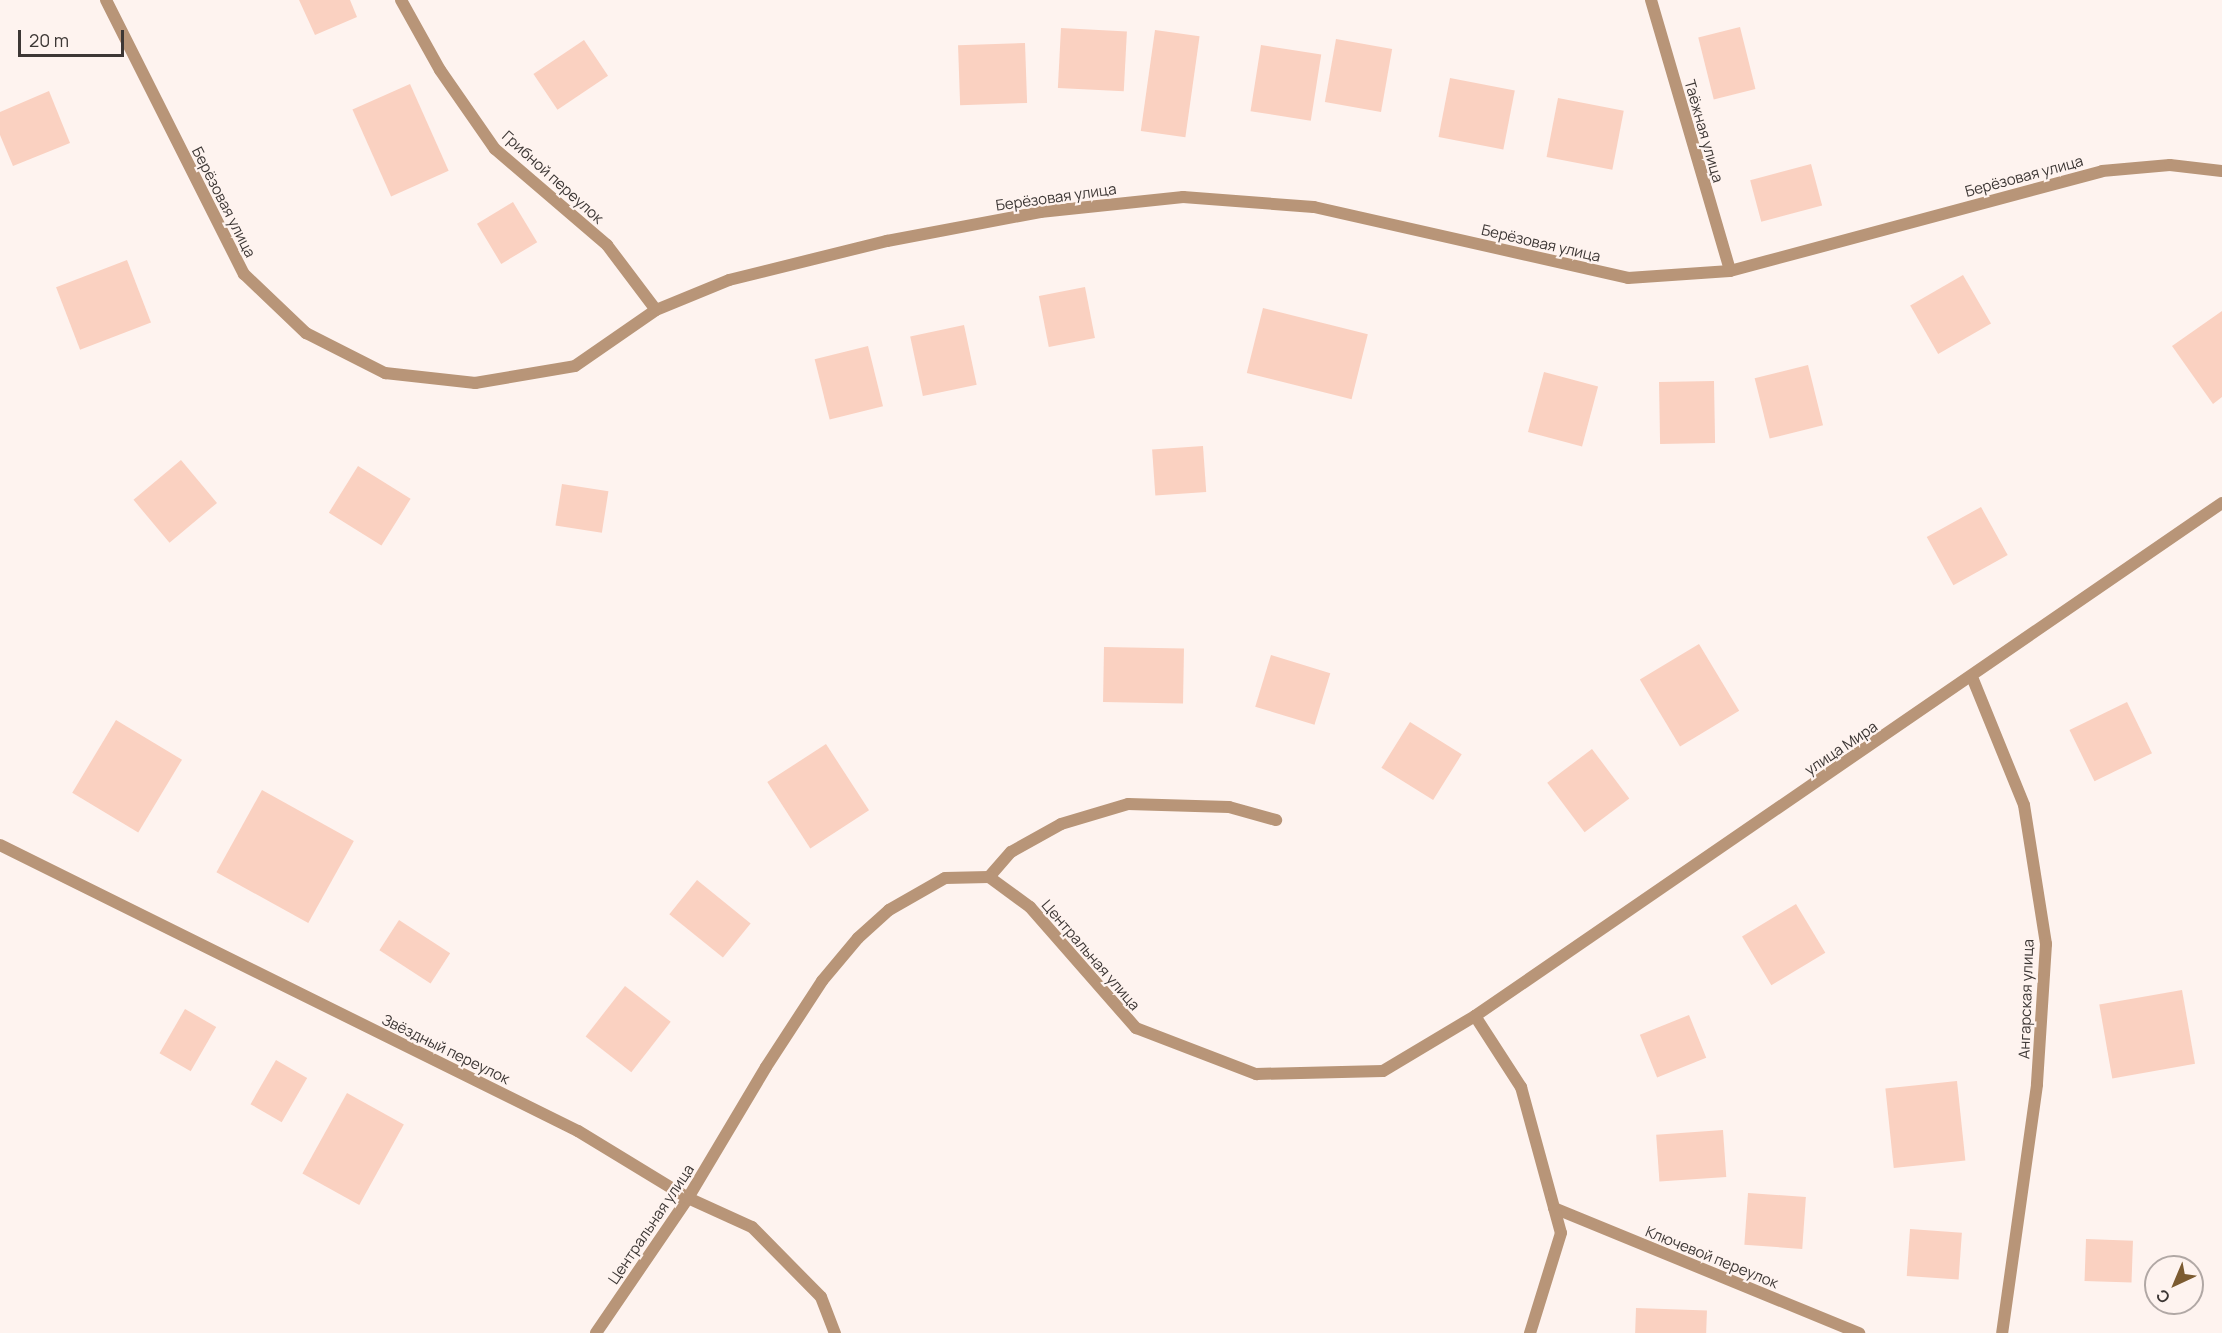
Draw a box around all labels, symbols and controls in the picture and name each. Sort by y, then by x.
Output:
scale bar [21,18,128,56]
text: 20 m [29,28,69,52]
street label: Таёжная улица [1681,78,1727,184]
street label: Грибной переулок [499,127,607,227]
street label: Берёзовая улица [188,144,260,260]
street label: Берёзовая улица [1963,152,2085,200]
street label: Берёзовая улица [995,180,1117,214]
street label: Берёзовая улица [1480,221,1602,265]
street label: улица Мира [1801,717,1881,779]
street label: Центральная улица [1038,896,1144,1014]
street label: Ангарская улица [2015,939,2037,1059]
street label: Звёздный переулок [379,1010,513,1088]
street label: Центральная улица [604,1161,698,1287]
street label: Ключевой переулок [1643,1222,1781,1292]
north arrow [2144,1255,2204,1315]
text: С [2151,1284,2175,1309]

